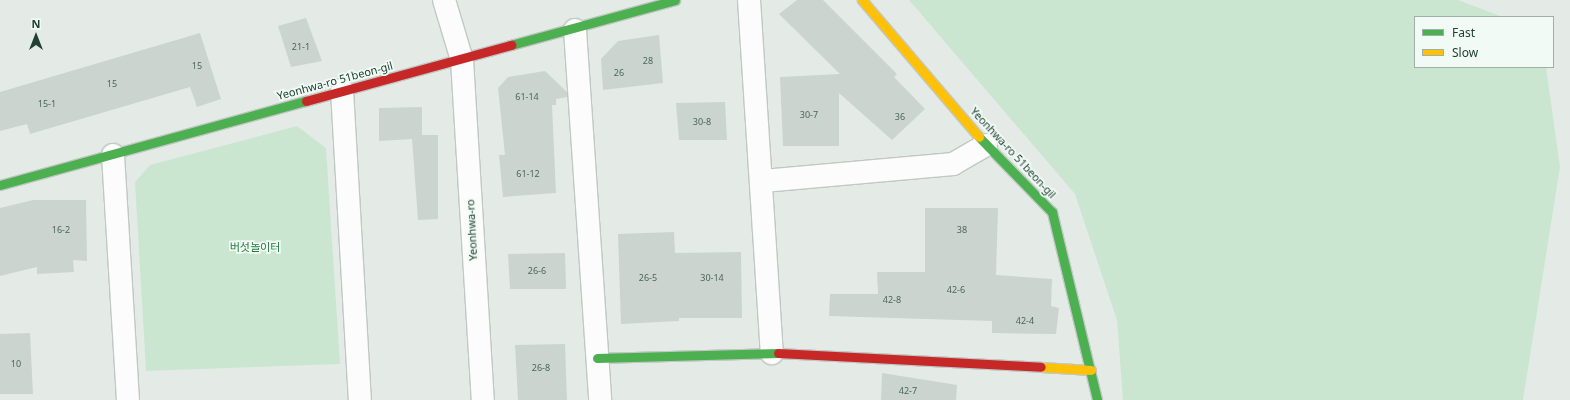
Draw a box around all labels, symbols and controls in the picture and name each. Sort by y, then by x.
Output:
north arrow [16,16,56,56]
text: N [32,16,40,31]
legend [1414,16,1554,68]
text: Fast [1452,24,1475,41]
house number: 21-1 [292,42,310,52]
text: Slow [1452,44,1478,61]
house number: 28 [643,56,653,66]
street label: Yeonhwa-ro 51beon-gil [276,59,394,103]
house number: 15 [192,61,202,71]
house number: 26 [614,68,624,78]
house number: 15 [107,79,117,89]
house number: 61-14 [515,92,539,102]
house number: 15-1 [38,99,56,109]
street label: Yeonhwa-ro 51beon-gil [967,105,1059,201]
house number: 30-7 [800,110,818,120]
house number: 36 [895,112,905,122]
house number: 30-8 [693,117,711,127]
house number: 61-12 [516,169,540,179]
street label: Yeonhwa-ro [464,199,480,261]
house number: 16-2 [52,225,70,235]
house number: 38 [957,225,967,235]
park label: 버섯놀이터 [230,240,280,254]
house number: 26-6 [528,266,546,276]
house number: 26-5 [639,273,657,283]
house number: 30-14 [700,273,724,283]
house number: 42-6 [947,285,965,295]
house number: 42-8 [883,295,901,305]
house number: 42-4 [1016,316,1034,326]
house number: 10 [11,359,21,369]
house number: 26-8 [532,363,550,373]
house number: 42-7 [899,386,917,396]

